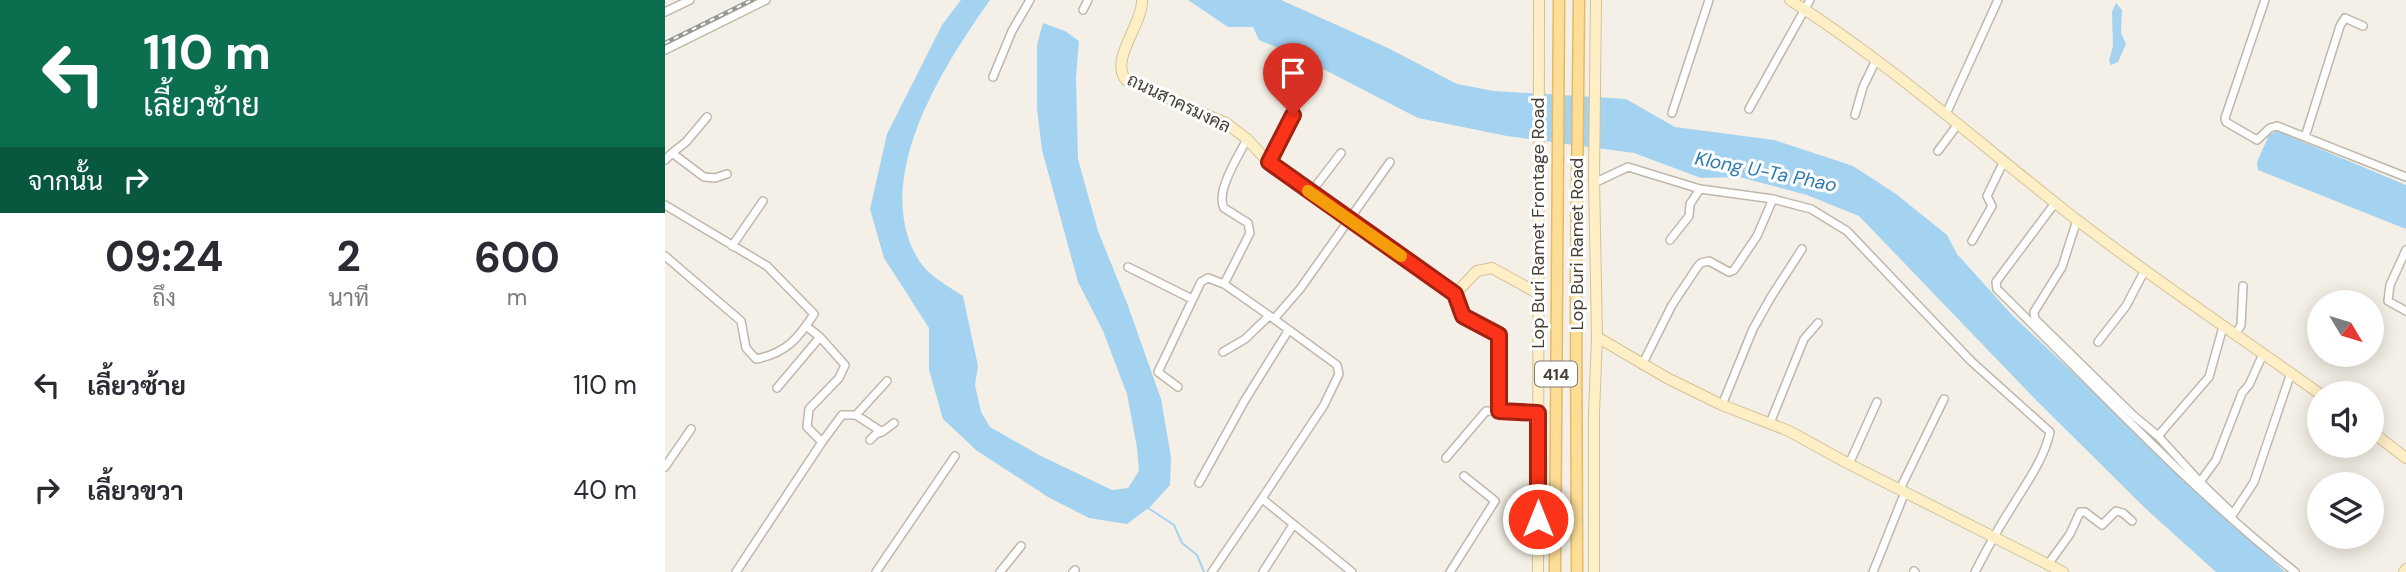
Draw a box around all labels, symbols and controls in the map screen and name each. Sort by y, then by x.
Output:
text: 110 m [143,20,271,84]
icon: left [28,28,119,119]
pin [1263,43,1323,115]
icon: arrive [1274,54,1312,92]
street label: ถนนสาครมงคล [1123,68,1235,138]
text: เลี้ยวซ้าย [143,84,260,126]
street label: Lop Buri Ramet Frontage Road [1526,97,1550,349]
water label: Klong U-Ta Phao [1693,145,1839,198]
street label: Lop Buri Ramet Road [1565,158,1589,330]
icon: right [117,161,155,199]
text: จากนั้น [28,164,103,198]
text: 09:24 [105,229,223,284]
text: 2 [337,229,361,284]
text: 600 [474,230,560,285]
text: m [507,282,527,312]
text: ถึง [152,283,176,313]
text: นาที [328,283,369,313]
north arrow [2307,290,2383,368]
map controls [2307,290,2384,549]
road number: 414 [1535,362,1577,386]
icon: left [28,366,66,404]
text: 110 m [573,368,637,402]
text: เลี้ยวซ้าย [87,369,186,403]
button: sound [2307,381,2384,458]
icon: right [28,471,66,509]
button: layers [2307,472,2384,549]
text: 40 m [573,473,637,507]
text: เลี้ยวขวา [87,474,184,508]
position arrow [1501,482,1575,556]

